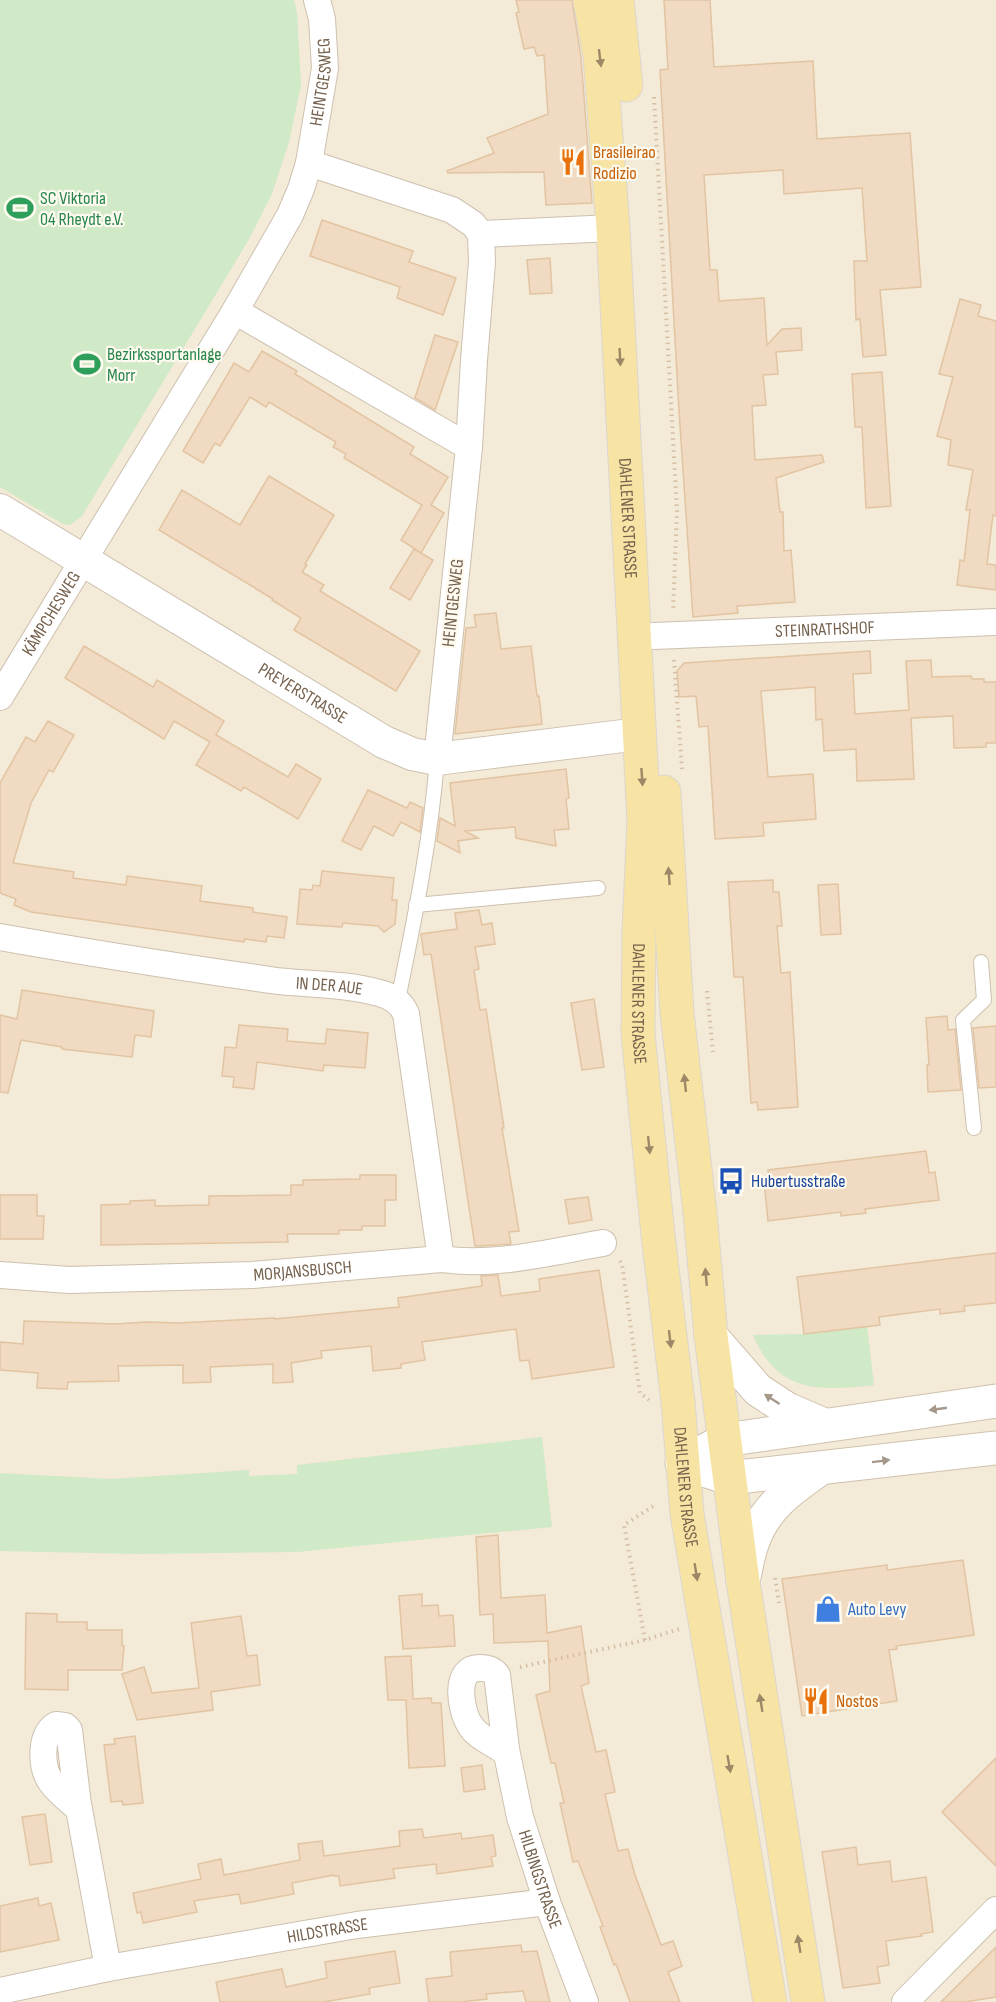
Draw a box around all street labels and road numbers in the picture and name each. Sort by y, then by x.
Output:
street label: HEINTGESWEG [305,37,336,127]
street label: DAHLENER STRASSE [615,457,642,579]
street label: HEINTGESWEG [438,558,468,648]
street label: KÄMPCHESWEG [17,567,85,659]
street label: STEINRATHSHOF [775,616,875,642]
street label: PREYERSTRASSE [255,658,351,728]
street label: DAHLENER STRASSE [627,943,651,1065]
street label: IN DER AUE [295,972,364,999]
street label: MORJANSBUSCH [253,1256,353,1285]
street label: DAHLENER STRASSE [670,1426,703,1549]
street label: HILBINGSTRASSE [514,1827,567,1931]
street label: HILDSTRASSE [285,1913,369,1947]

